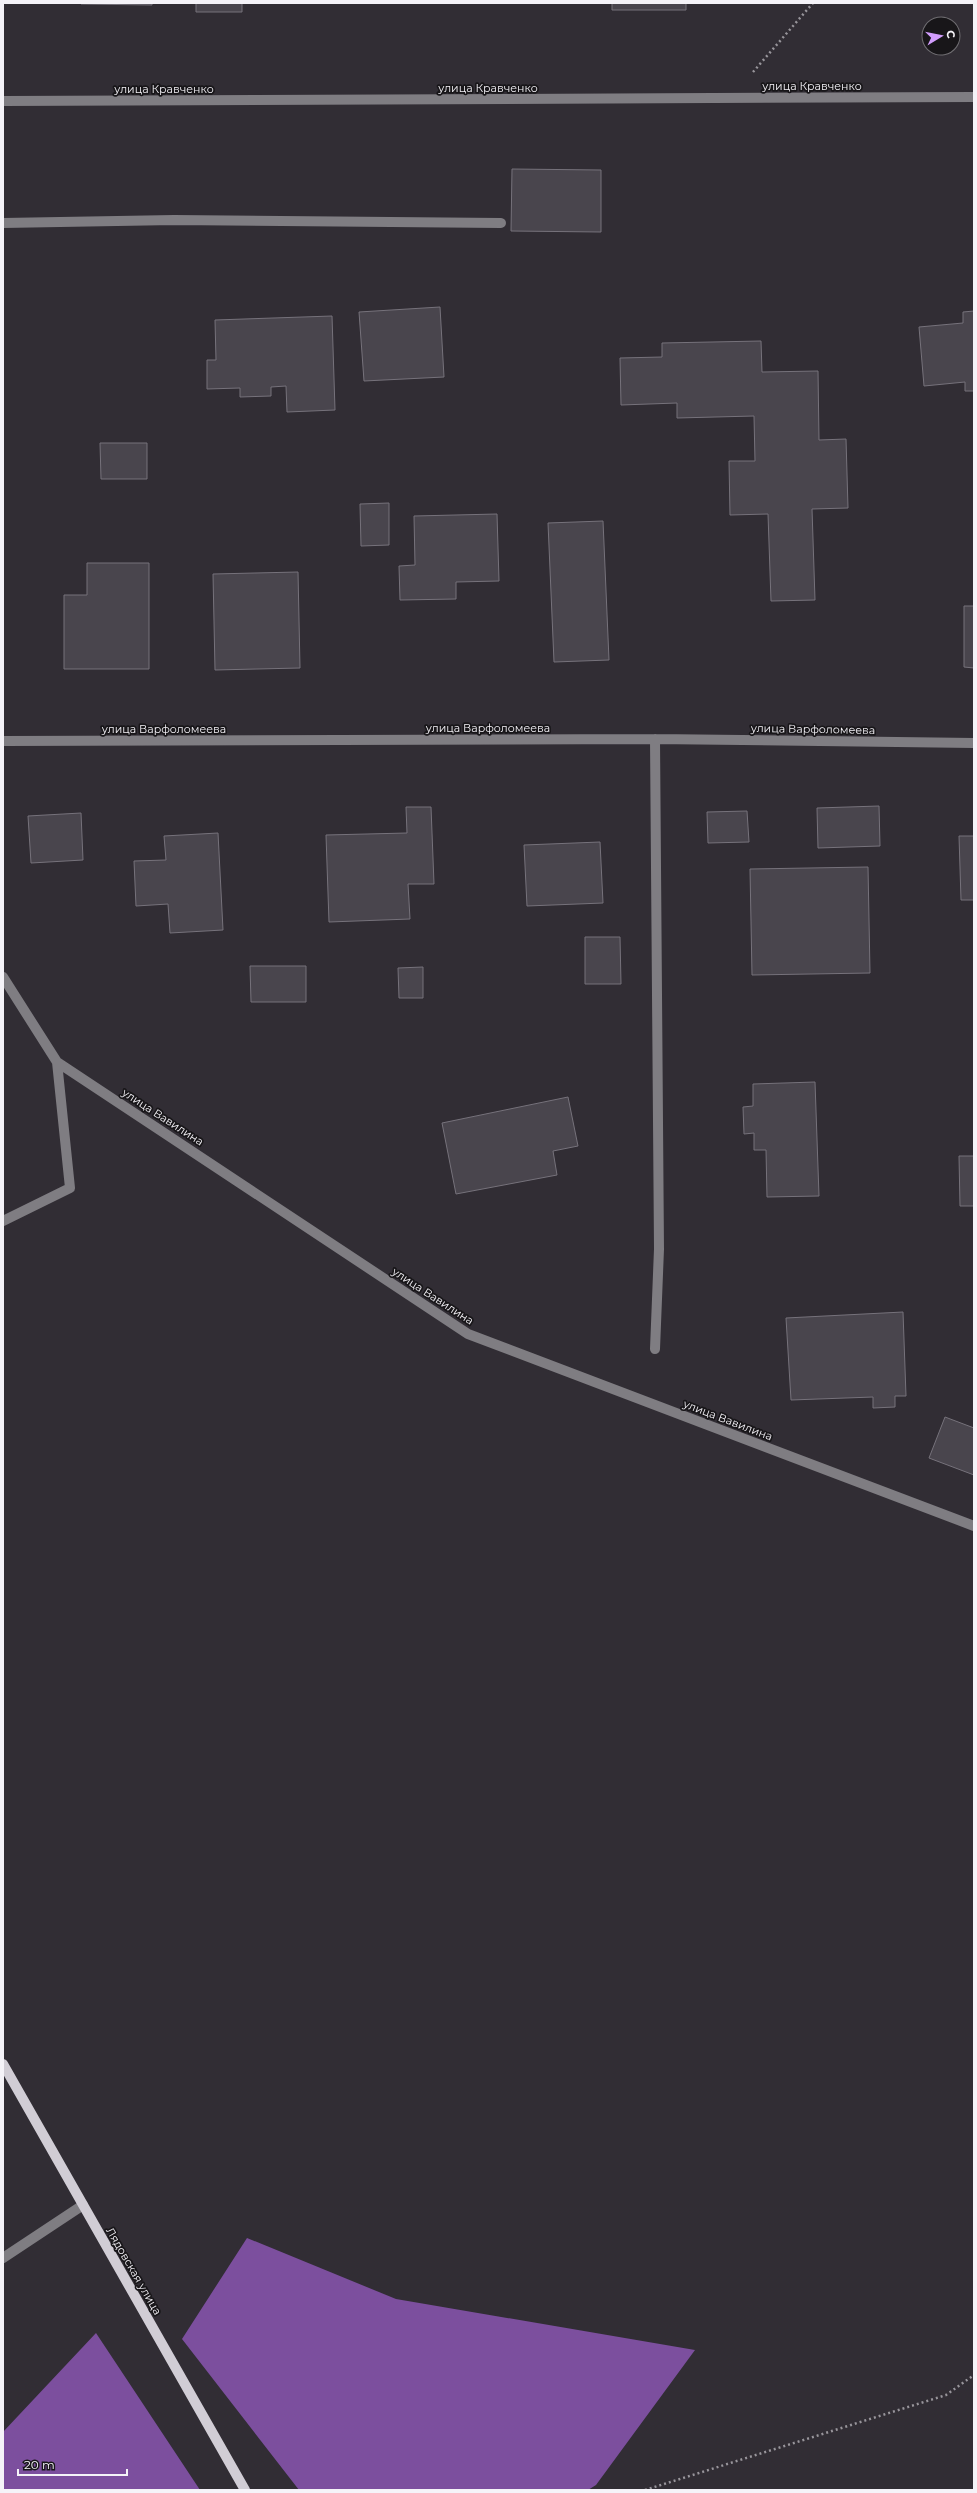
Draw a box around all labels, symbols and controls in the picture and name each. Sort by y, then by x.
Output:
north arrow [921,16,961,56]
text: С [943,29,958,39]
street label: улица Кравченко [761,79,862,93]
street label: улица Кравченко [437,81,538,95]
street label: улица Кравченко [113,82,214,96]
street label: улица Варфоломеева [425,721,550,735]
street label: улица Варфоломеева [750,721,875,737]
street label: улица Варфоломеева [101,722,226,736]
street label: улица Вавилина [119,1085,206,1149]
street label: улица Вавилина [389,1264,476,1328]
street label: улица Вавилина [680,1396,775,1443]
street label: Лядовская улица [103,2225,165,2317]
scale bar [18,2451,127,2477]
text: 20 m [24,2457,55,2472]

